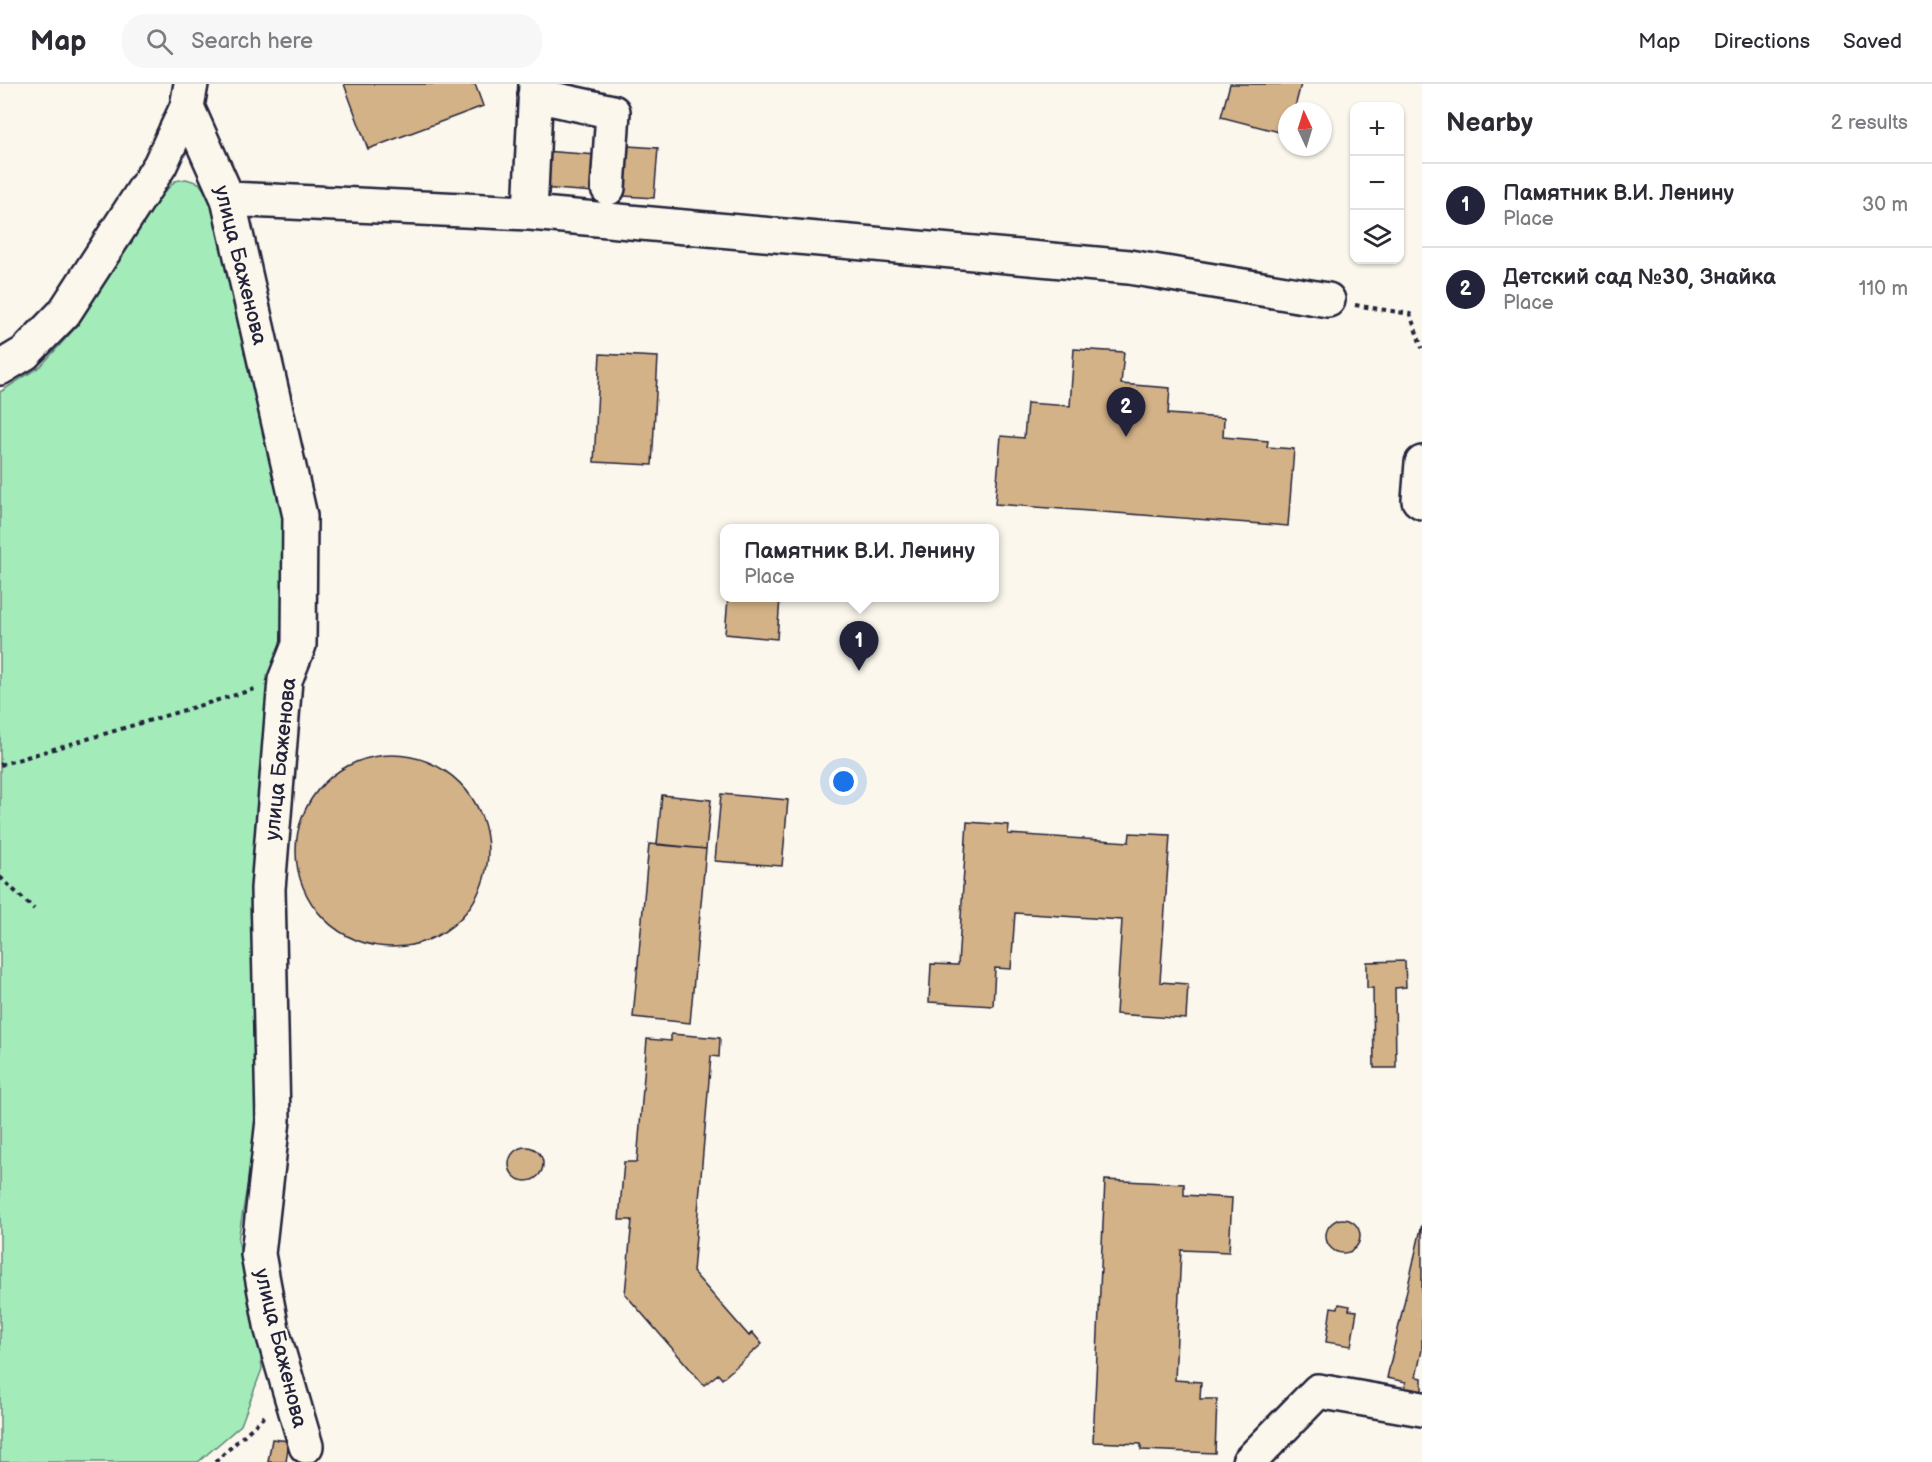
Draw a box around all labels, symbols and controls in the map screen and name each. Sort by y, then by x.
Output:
search box [122,14,542,68]
text: Map [30,25,86,58]
icon: search [143,25,176,58]
text: Search here [191,28,313,55]
text: Map [1638,29,1681,54]
text: Directions [1714,29,1810,54]
text: Saved [1843,29,1902,54]
north arrow [1278,102,1332,156]
map controls [1350,102,1404,264]
button: + [1350,102,1404,156]
text: Nearby [1446,108,1533,139]
text: 2 results [1831,111,1908,135]
button: − [1350,156,1404,210]
text: Памятник В.И. Ленину [1503,180,1734,207]
street label: улица Баженова [209,183,273,348]
text: 1 [1461,193,1470,217]
text: 30 m [1862,193,1908,217]
text: Place [1503,207,1554,231]
button: layers [1350,210,1404,264]
text: Детский сад №30, Знайка [1503,264,1776,291]
text: 2 [1460,277,1471,301]
text: 110 m [1859,277,1908,301]
text: Place [1503,291,1554,315]
pin: 2 [1106,388,1146,437]
popup [720,524,999,602]
text: Памятник В.И. Ленину [744,538,975,565]
text: Place [744,565,795,589]
pin: 1 [840,622,878,671]
street label: улица Баженова [260,676,302,842]
your location [829,767,858,796]
street label: улица Баженова [249,1266,313,1431]

